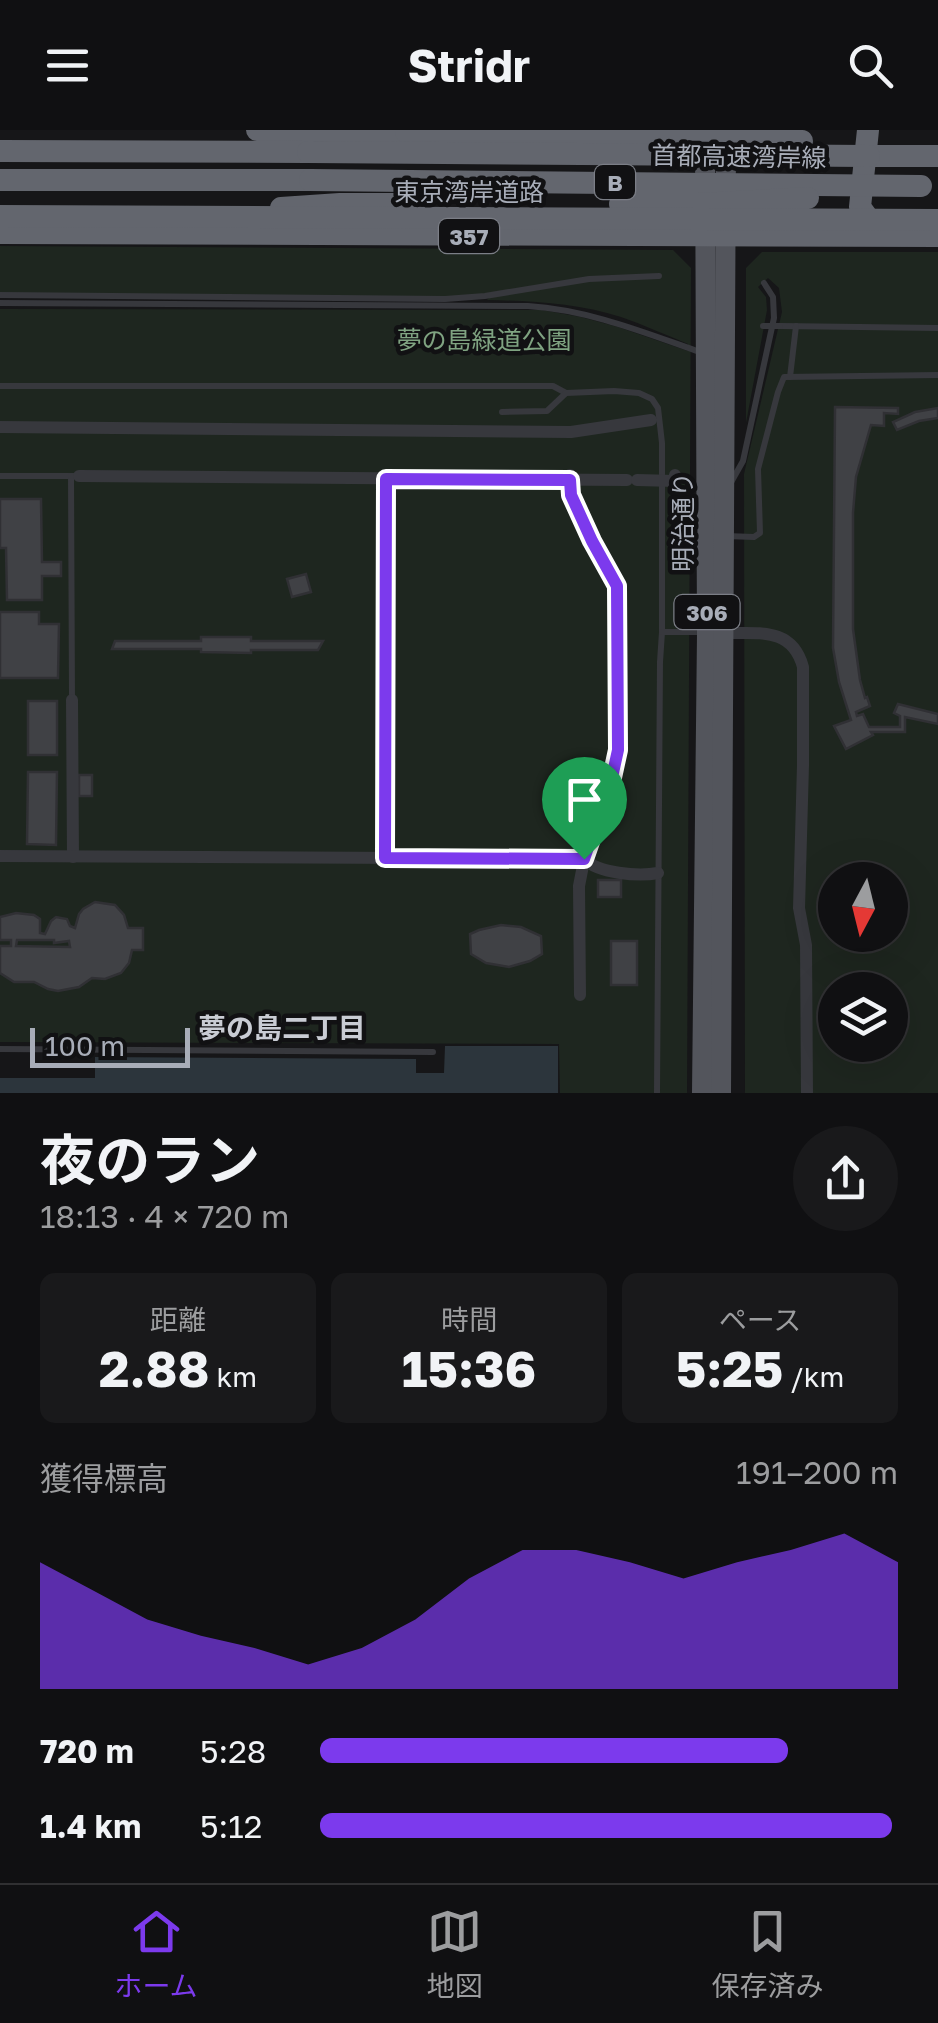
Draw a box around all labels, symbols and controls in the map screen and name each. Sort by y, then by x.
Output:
icon: menu [40,38,95,93]
text: Stridr [408,38,530,92]
icon: search [843,38,898,93]
street label: 首都高速湾岸線 [651,139,827,173]
road number: B [595,165,635,199]
street label: 東京湾岸道路 [394,176,544,207]
road number: 357 [439,219,499,253]
park label: 夢の島緑道公園 [396,324,572,355]
street label: 明治通り [667,472,698,572]
road number: 306 [674,595,740,629]
pin [542,757,627,860]
icon: arrive [557,772,612,827]
north arrow [818,862,908,952]
map controls [818,862,908,1062]
button: layers [818,972,908,1062]
district label: 夢の島二丁目 [198,1011,366,1044]
scale bar [30,1023,190,1068]
text: 100 m [45,1029,125,1062]
text: 夜のラン [40,1126,260,1192]
button: share [793,1126,898,1231]
text: 18:13 · 4 × 720 m [40,1197,289,1235]
text: 距離 [150,1303,206,1336]
text: 時間 [441,1303,497,1336]
text: ペース [719,1303,801,1336]
text: 2.88 [99,1338,209,1398]
text: 15:36 [402,1338,536,1398]
text: 5:25 [676,1338,783,1398]
text: km [209,1360,257,1393]
text: /km [783,1360,844,1393]
text: 191–200 m [736,1453,898,1491]
text: 獲得標高 [40,1459,168,1497]
text: 720 m [40,1732,134,1770]
text: 5:28 [200,1732,266,1770]
text: 1.4 km [40,1807,141,1845]
text: 5:12 [200,1807,262,1845]
tab: ホーム [114,1904,198,2004]
tab: 地図 [427,1904,483,2004]
tab: 保存済み [711,1904,824,2004]

